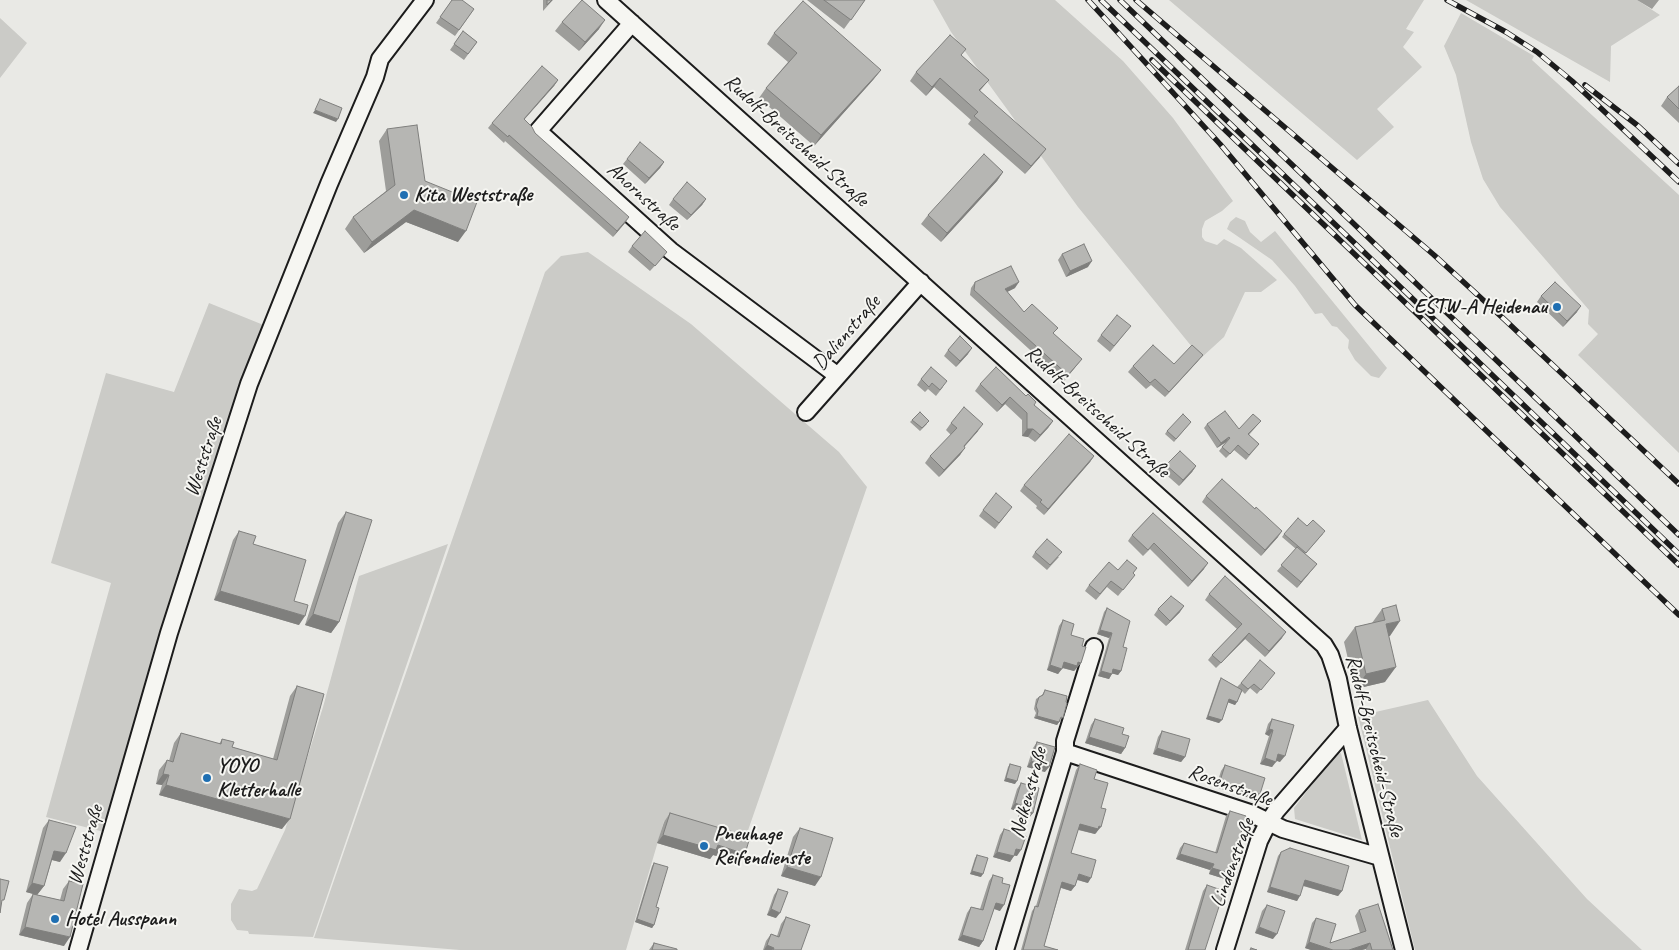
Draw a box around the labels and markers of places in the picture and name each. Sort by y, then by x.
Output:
place label: Kita Weststraße [414,182,532,208]
marker: Kita Weststraße [398,189,410,201]
place label: ESTW-A Heidenau [1414,294,1547,320]
marker: ESTW-A Heidenau [1551,301,1563,313]
place label: YOYO Kletterhalle [217,753,300,803]
marker: YOYO Kletterhalle [201,772,213,784]
place label: Pneuhage Reifendienste [714,821,810,871]
marker: Pneuhage Reifendienste [698,840,710,852]
place label: Hotel Ausspann [65,906,176,932]
marker: Hotel Ausspann [49,913,61,925]

